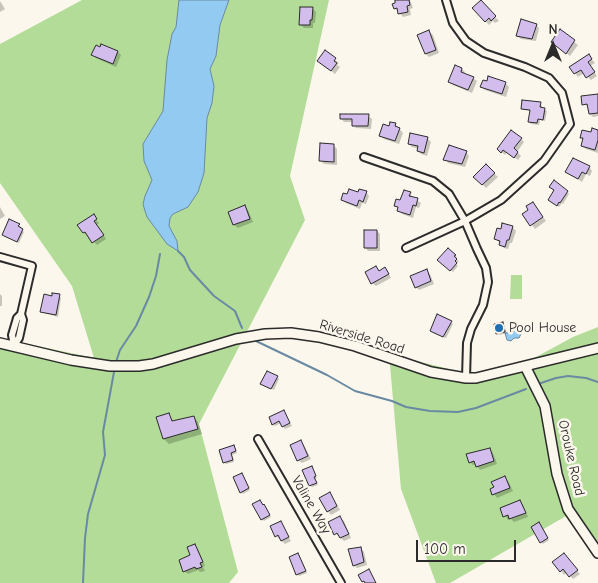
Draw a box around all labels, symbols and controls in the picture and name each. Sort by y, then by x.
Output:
north arrow [528,20,578,70]
text: N [548,21,558,38]
street label: Riverside Road [317,316,407,358]
place label: Pool House [509,320,576,336]
marker: Pool House [493,322,505,334]
street label: Orouke Road [554,418,588,498]
street label: Valine Way [288,473,334,537]
scale bar [418,530,518,562]
text: 100 m [424,540,466,558]

